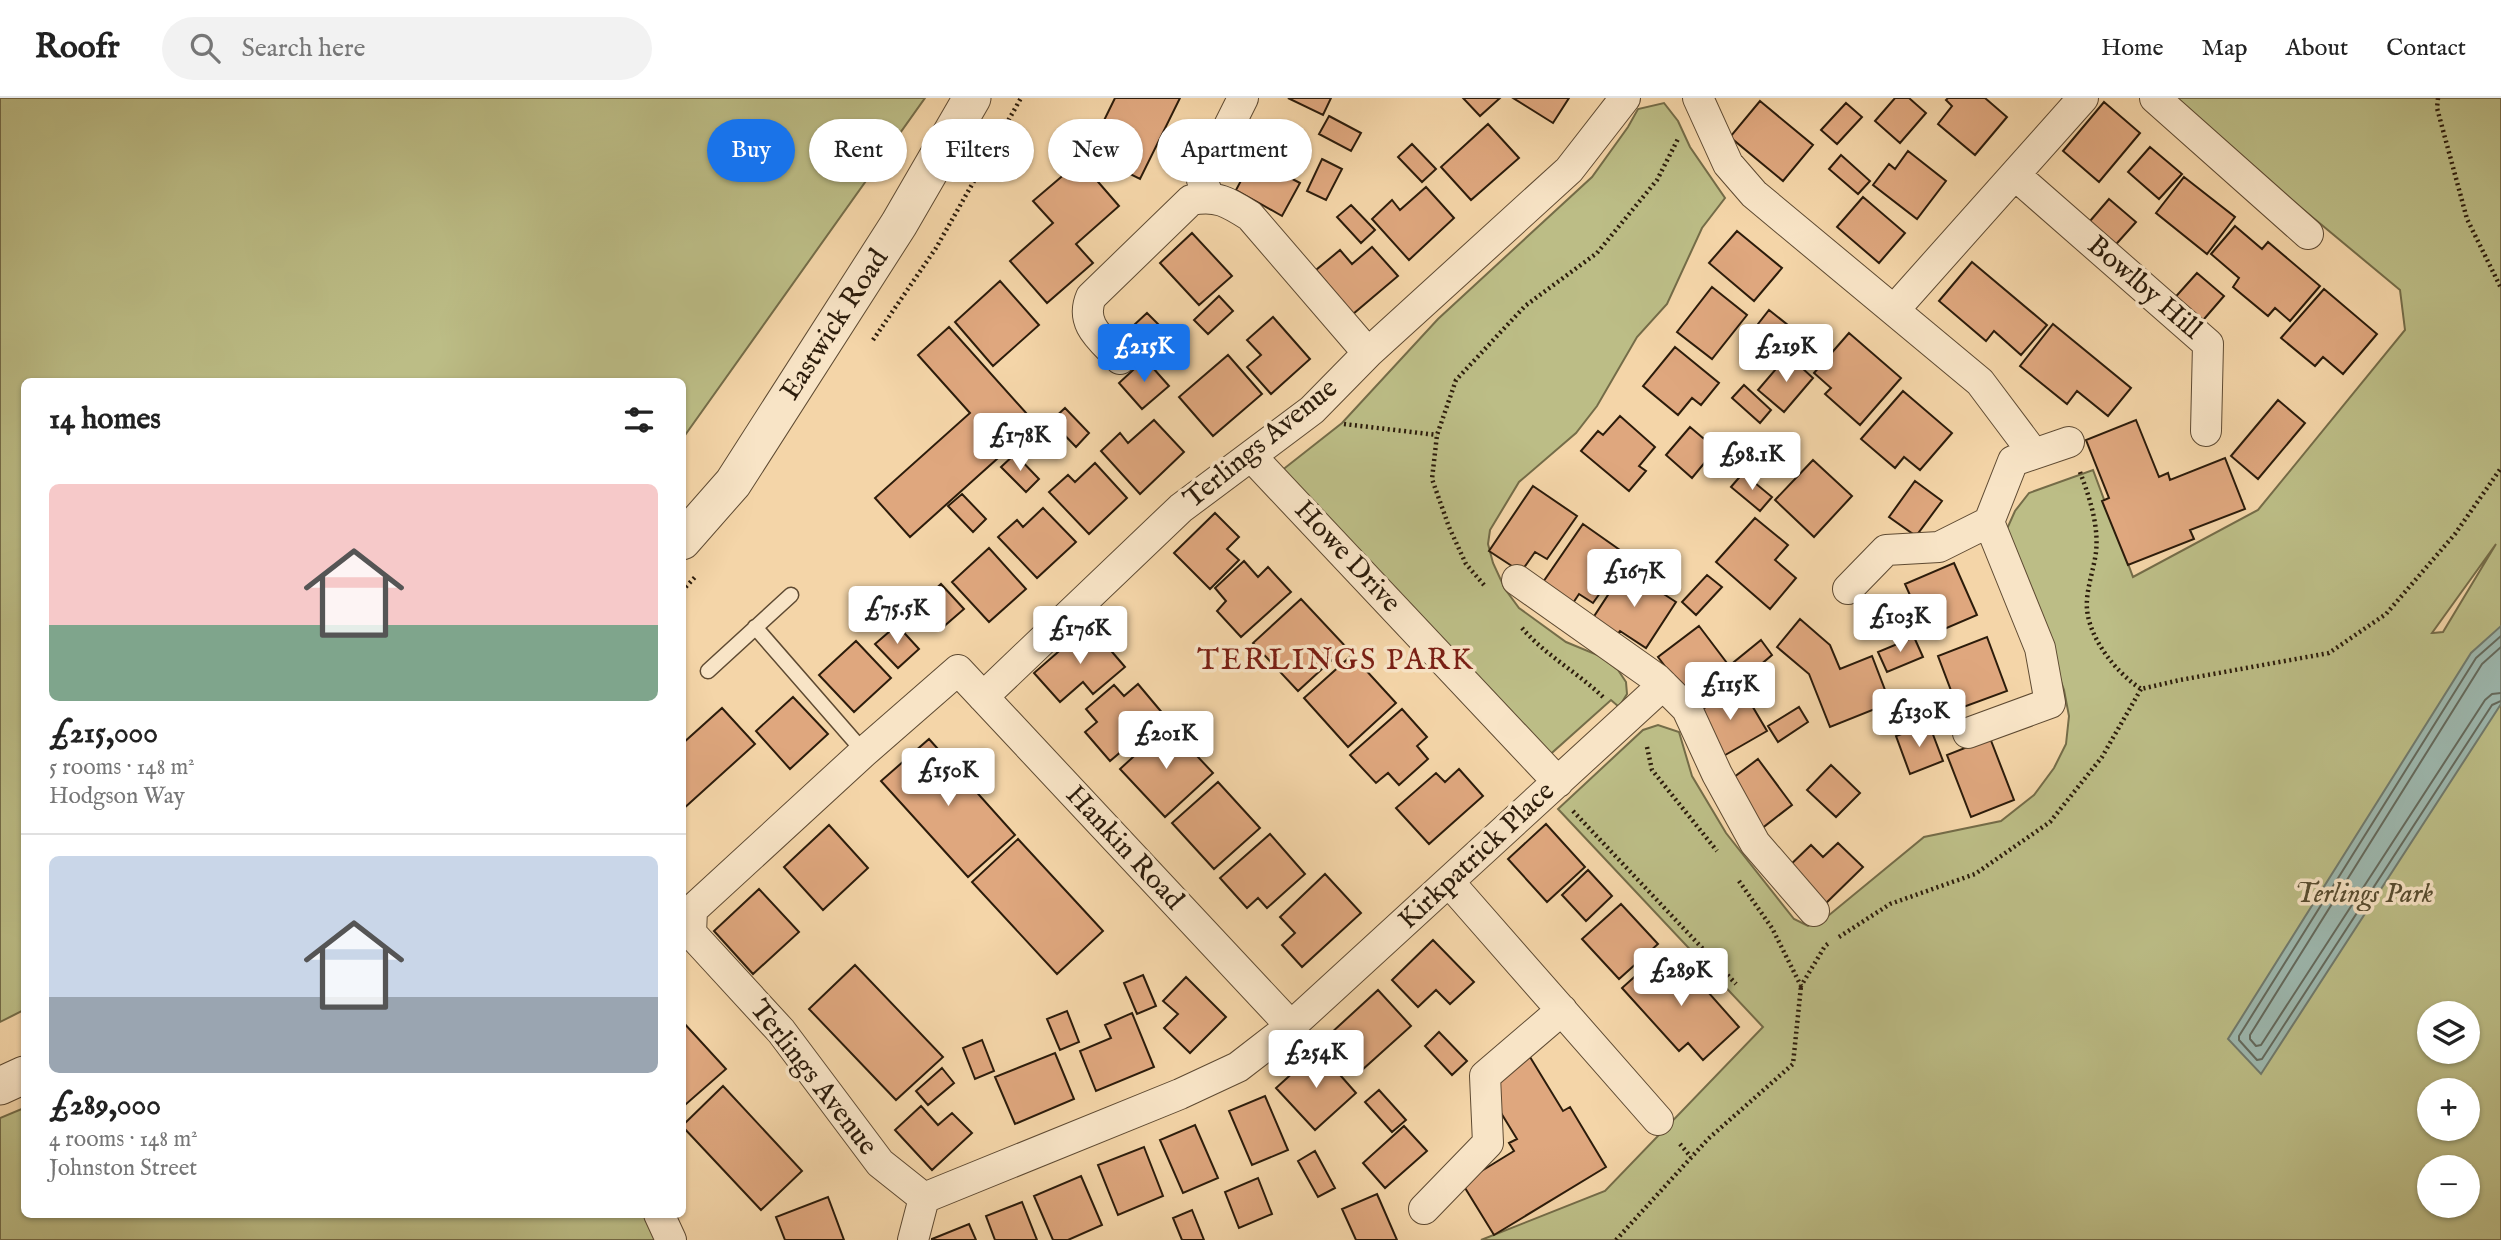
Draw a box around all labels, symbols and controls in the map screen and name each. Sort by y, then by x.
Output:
search box [162,17,652,80]
text: Roofr [35,27,120,69]
icon: search [186,29,224,67]
text: Search here [242,32,365,65]
text: Home [2101,33,2164,64]
text: Map [2202,33,2248,64]
text: About [2286,33,2348,64]
text: Contact [2386,33,2466,64]
chip: Buy [707,119,795,182]
chip: Rent [809,119,907,182]
chip: Filters [921,119,1034,182]
chip: New [1048,119,1143,182]
chip: Apartment [1157,119,1312,182]
street label: Bowlby Hill [2079,229,2209,348]
street label: Eastwick Road [773,243,897,407]
pin: £215K [1095,324,1193,384]
pin: £219K [1737,324,1835,384]
text: £215K [1114,332,1174,361]
text: £219K [1755,332,1817,361]
street label: Terlings Avenue [1177,371,1345,517]
text: 14 homes [49,401,161,439]
icon: filters [620,401,658,439]
pin: £178K [971,414,1069,473]
text: £178K [990,421,1050,450]
pin: £98.1K [1695,432,1809,492]
text: £98.1K [1719,440,1785,469]
street label: Howe Drive [1286,494,1408,621]
icon: home [291,530,417,656]
pin: £167K [1585,550,1683,609]
text: £167K [1603,557,1665,586]
pin: £75.5K [840,587,954,646]
text: £75.5K [865,594,929,623]
pin: £103K [1851,594,1949,654]
text: £103K [1870,602,1930,631]
pin: £176K [1031,606,1129,666]
text: £176K [1049,614,1111,643]
district label: TERLINGS PARK [1197,642,1475,680]
pin: £115K [1681,662,1779,722]
text: £115K [1701,670,1759,699]
pin: £130K [1870,690,1968,749]
text: £130K [1888,697,1950,726]
pin: £201K [1117,712,1215,771]
text: £215,000 [49,715,158,753]
text: £201K [1134,719,1198,748]
pin: £150K [899,748,997,808]
text: 5 rooms · 148 m² [49,753,195,782]
text: £150K [918,756,978,785]
street label: Kirkpatrick Place [1391,774,1563,937]
street label: Hankin Road [1057,778,1191,918]
text: Hodgson Way [49,782,185,811]
park label: Terlings Park [2295,877,2433,912]
icon: home [291,902,417,1028]
pin: £289K [1632,948,1730,1008]
text: £289K [1650,956,1712,985]
street label: Terlings Avenue [741,993,885,1163]
map controls [2417,1001,2480,1218]
button: layers [2417,1001,2480,1064]
pin: £254K [1267,1030,1365,1090]
text: £254K [1285,1038,1347,1067]
button: + [2417,1078,2480,1141]
text: £289,000 [49,1087,161,1125]
text: 4 rooms · 148 m² [49,1125,198,1154]
text: Johnston Street [49,1154,197,1183]
button: − [2417,1155,2480,1218]

